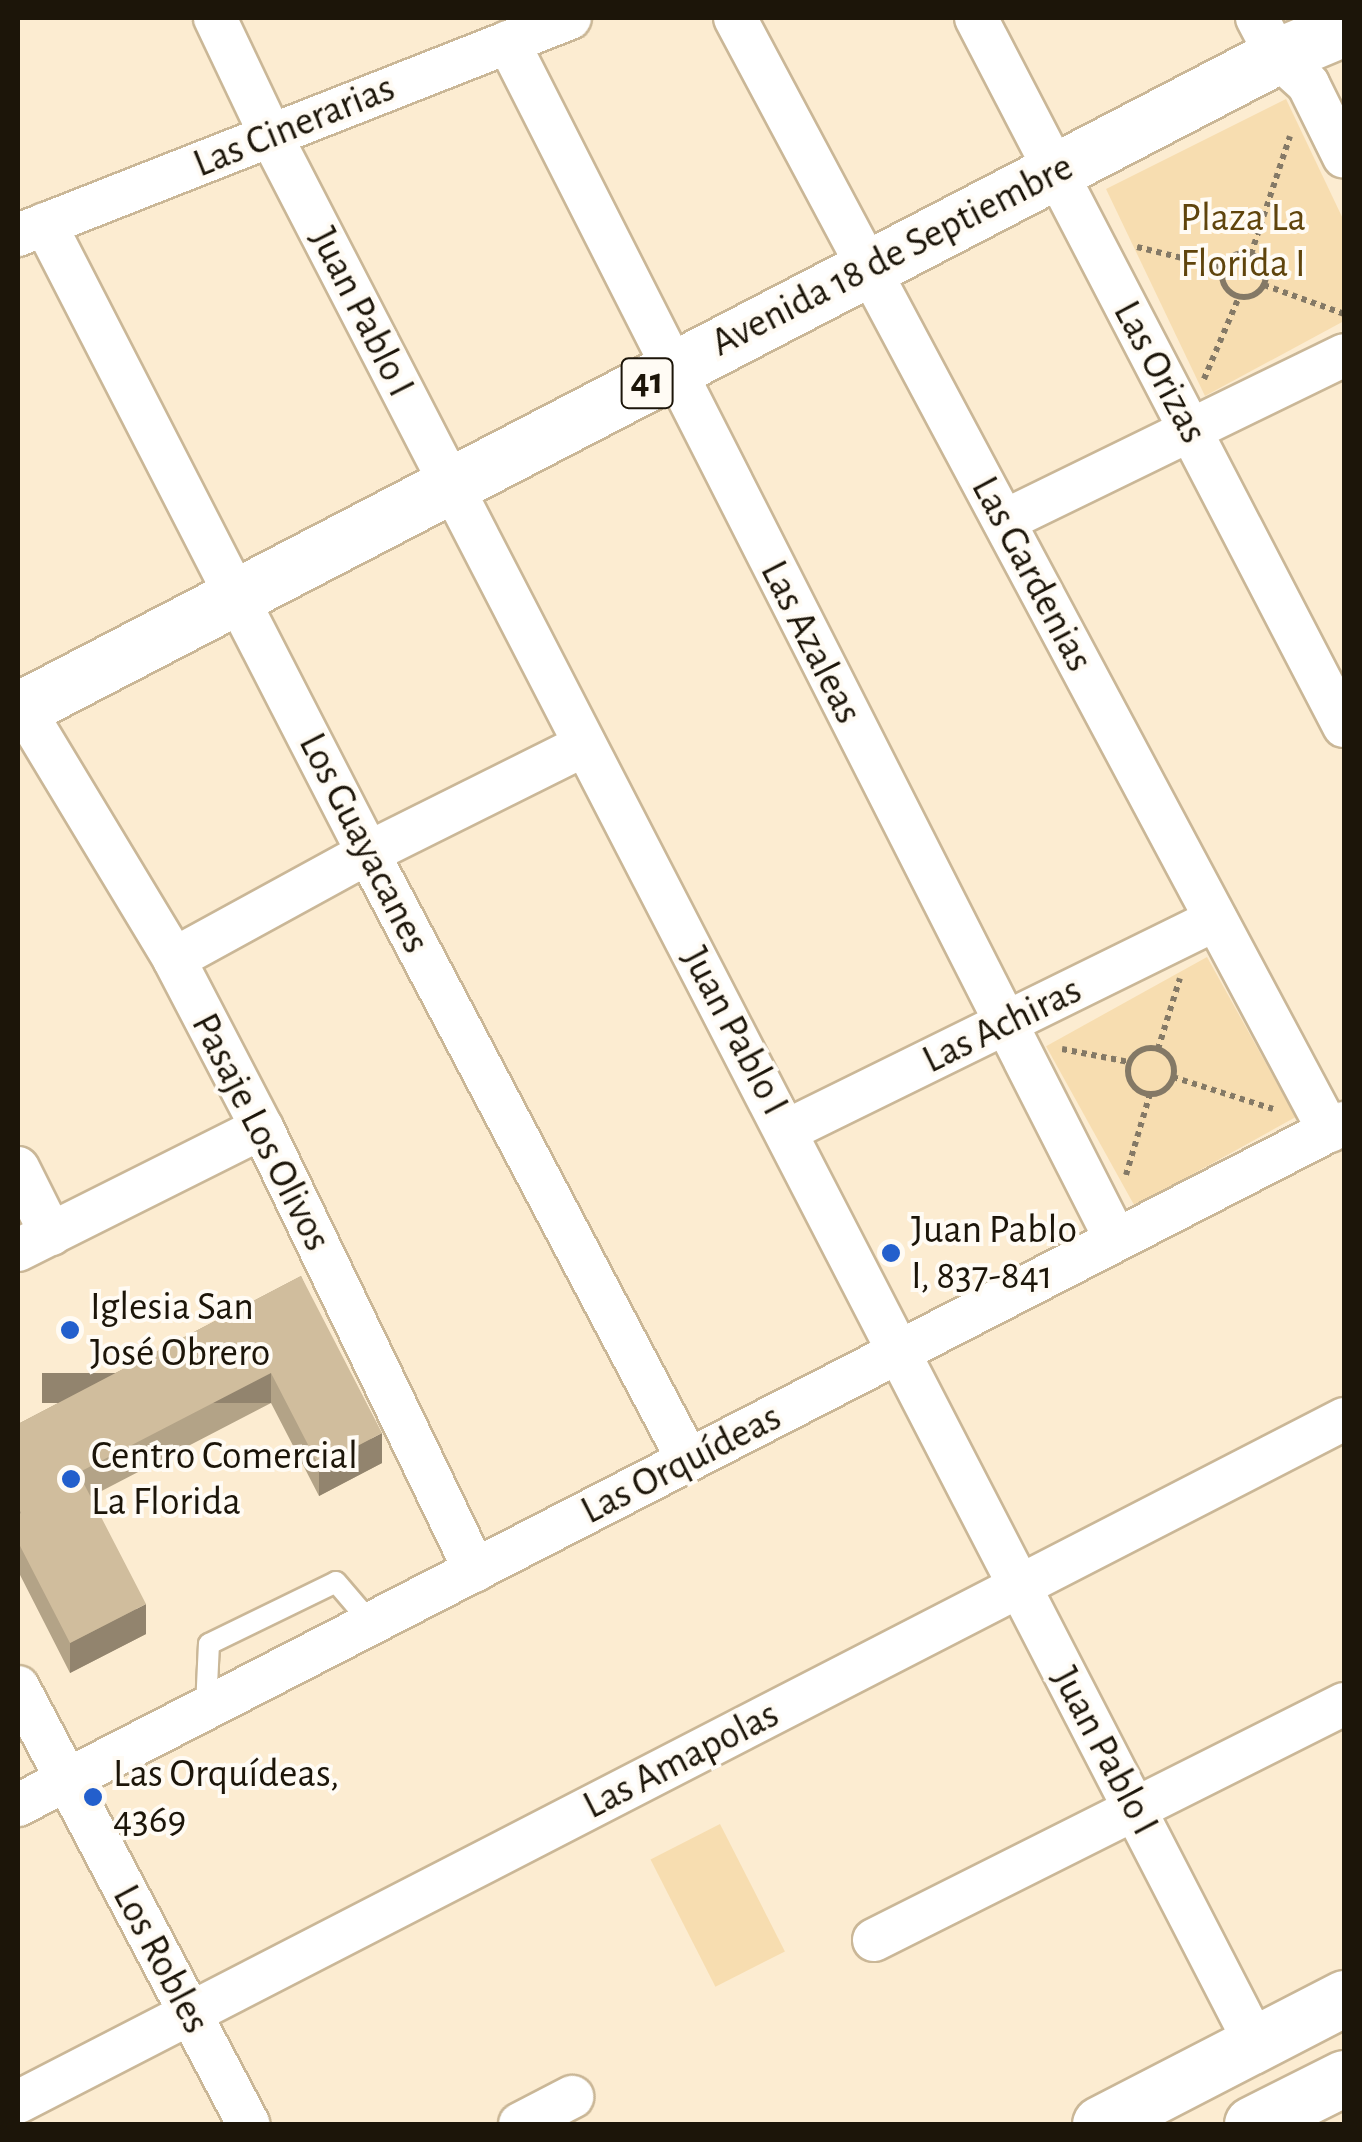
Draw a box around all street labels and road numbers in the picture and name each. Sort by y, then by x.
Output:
street label: Las Cinerarias [186,64,402,188]
street label: Avenida 18 de Septiembre [703,143,1081,367]
street label: Juan Pablo I [299,219,425,405]
street label: Las Orizas [1103,293,1217,451]
road number: 41 [620,350,674,416]
street label: Las Gardenias [961,468,1103,680]
street label: Las Azaleas [750,553,872,731]
street label: Los Guayacanes [288,725,440,961]
street label: Juan Pablo I [671,939,799,1123]
street label: Las Achiras [915,966,1089,1084]
street label: Pasaje Los Olivos [181,1005,341,1259]
street label: Las Orquídeas [573,1393,789,1535]
street label: Juan Pablo I [1041,1659,1169,1843]
street label: Las Amapolas [575,1690,787,1830]
street label: Los Robles [102,1877,220,2041]

